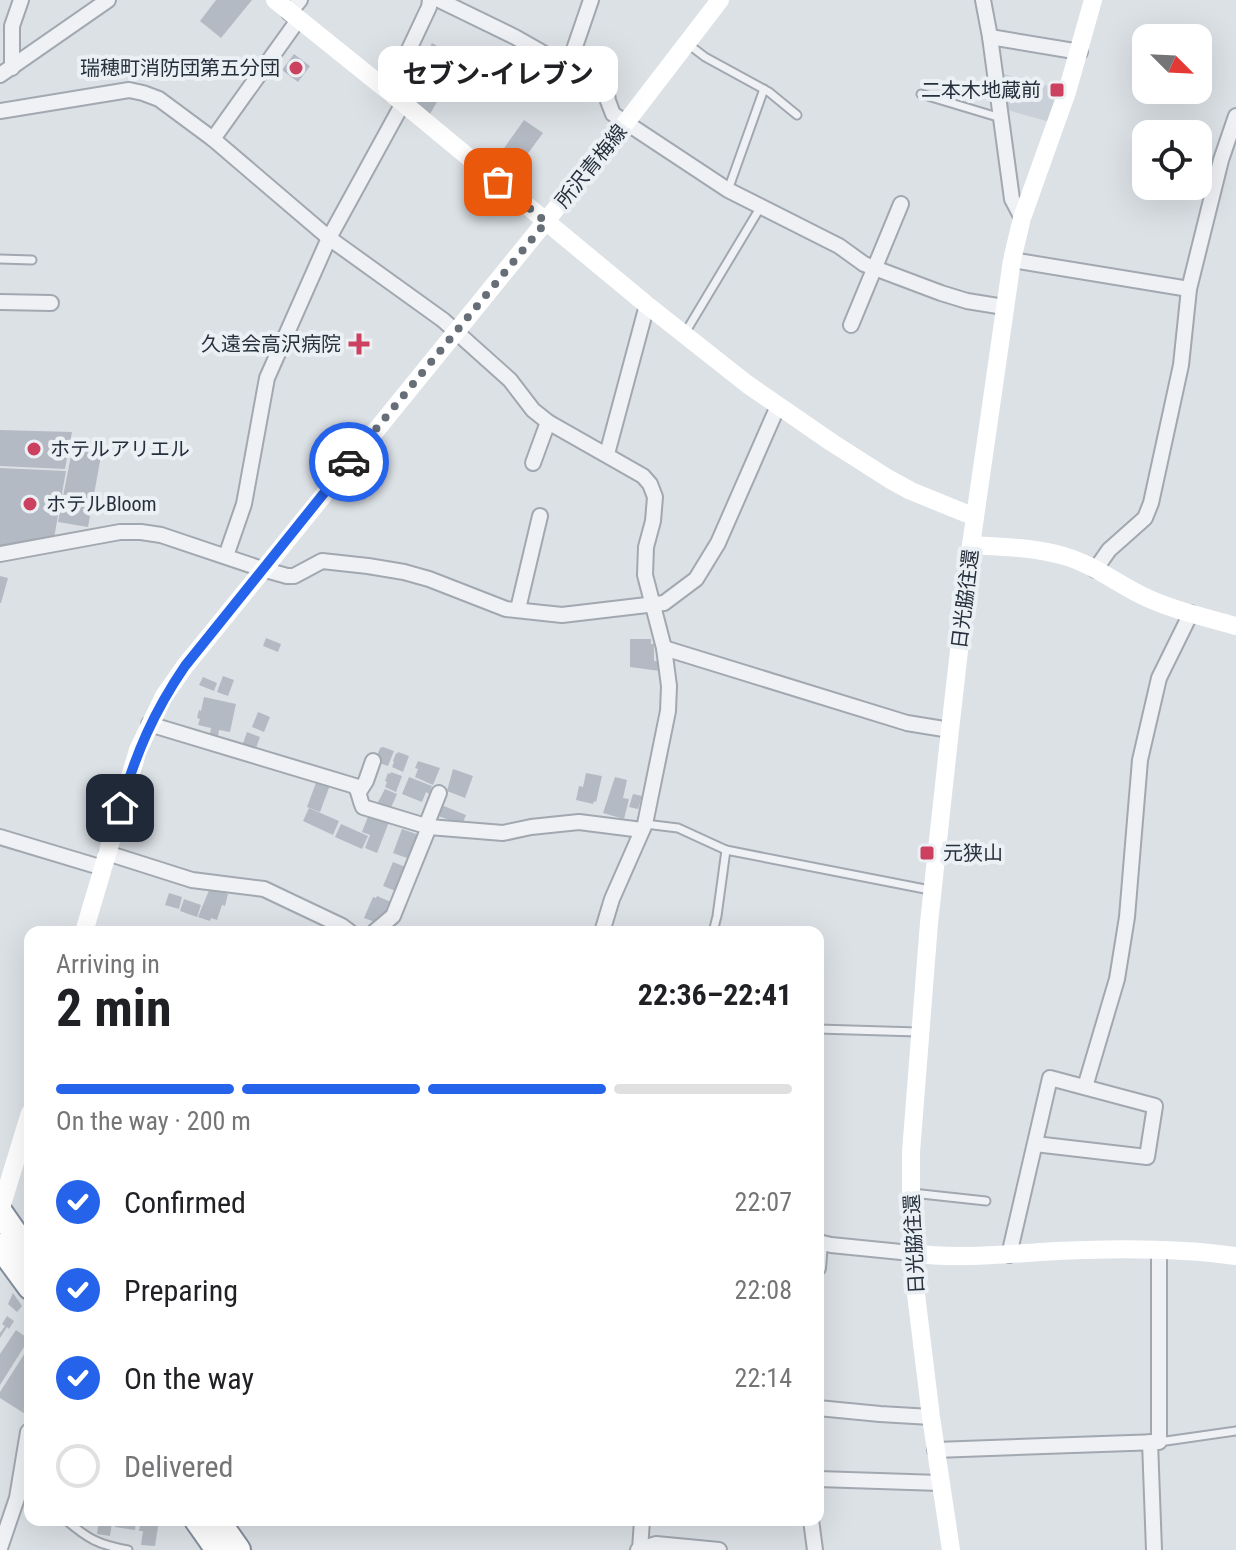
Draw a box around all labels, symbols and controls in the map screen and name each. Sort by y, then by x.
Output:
north arrow [1132,24,1212,104]
map controls [1132,24,1212,200]
callout: セブン-イレブン [378,46,618,102]
place label: 瑞穂町消防団第五分団 [80,56,280,80]
marker: 瑞穂町消防団第五分団 [287,59,305,77]
text: セブン-イレブン [402,59,594,89]
place label: 二本木地蔵前 [921,78,1041,102]
marker: 二本木地蔵前 [1048,81,1066,99]
street label: 所沢青梅線 [550,120,632,212]
button: locate [1132,120,1212,200]
pin [464,148,532,216]
icon: bag [476,160,520,204]
place label: 久遠会高沢病院 [201,332,341,356]
marker: 久遠会高沢病院 [348,333,370,355]
courier [309,422,389,502]
place label: ホテルアリエル [50,437,190,461]
marker: ホテルアリエル [25,440,43,458]
icon: car [327,440,371,484]
place label: ホテルBloom [46,492,157,516]
marker: ホテルBloom [21,495,39,513]
street label: 日光脇往還 [947,548,983,650]
pin [86,774,154,842]
icon: home [98,786,142,830]
place label: 元狭山 [943,841,1003,865]
marker: 元狭山 [918,844,936,862]
text: Arriving in [56,949,160,979]
text: 22:36–22:41 [638,977,792,1012]
text: 2 min [56,978,172,1039]
text: On the way · 200 m [56,1106,251,1136]
icon: check [56,1180,100,1224]
text: Confirmed [124,1185,246,1220]
text: 22:07 [735,1187,792,1217]
street label: 日光脇往還 [899,1193,929,1295]
icon: check [56,1268,100,1312]
text: Preparing [124,1273,238,1308]
text: 22:08 [735,1275,792,1305]
icon: check [56,1356,100,1400]
text: On the way [124,1361,254,1396]
text: 22:14 [735,1363,792,1393]
text: Delivered [124,1449,233,1484]

